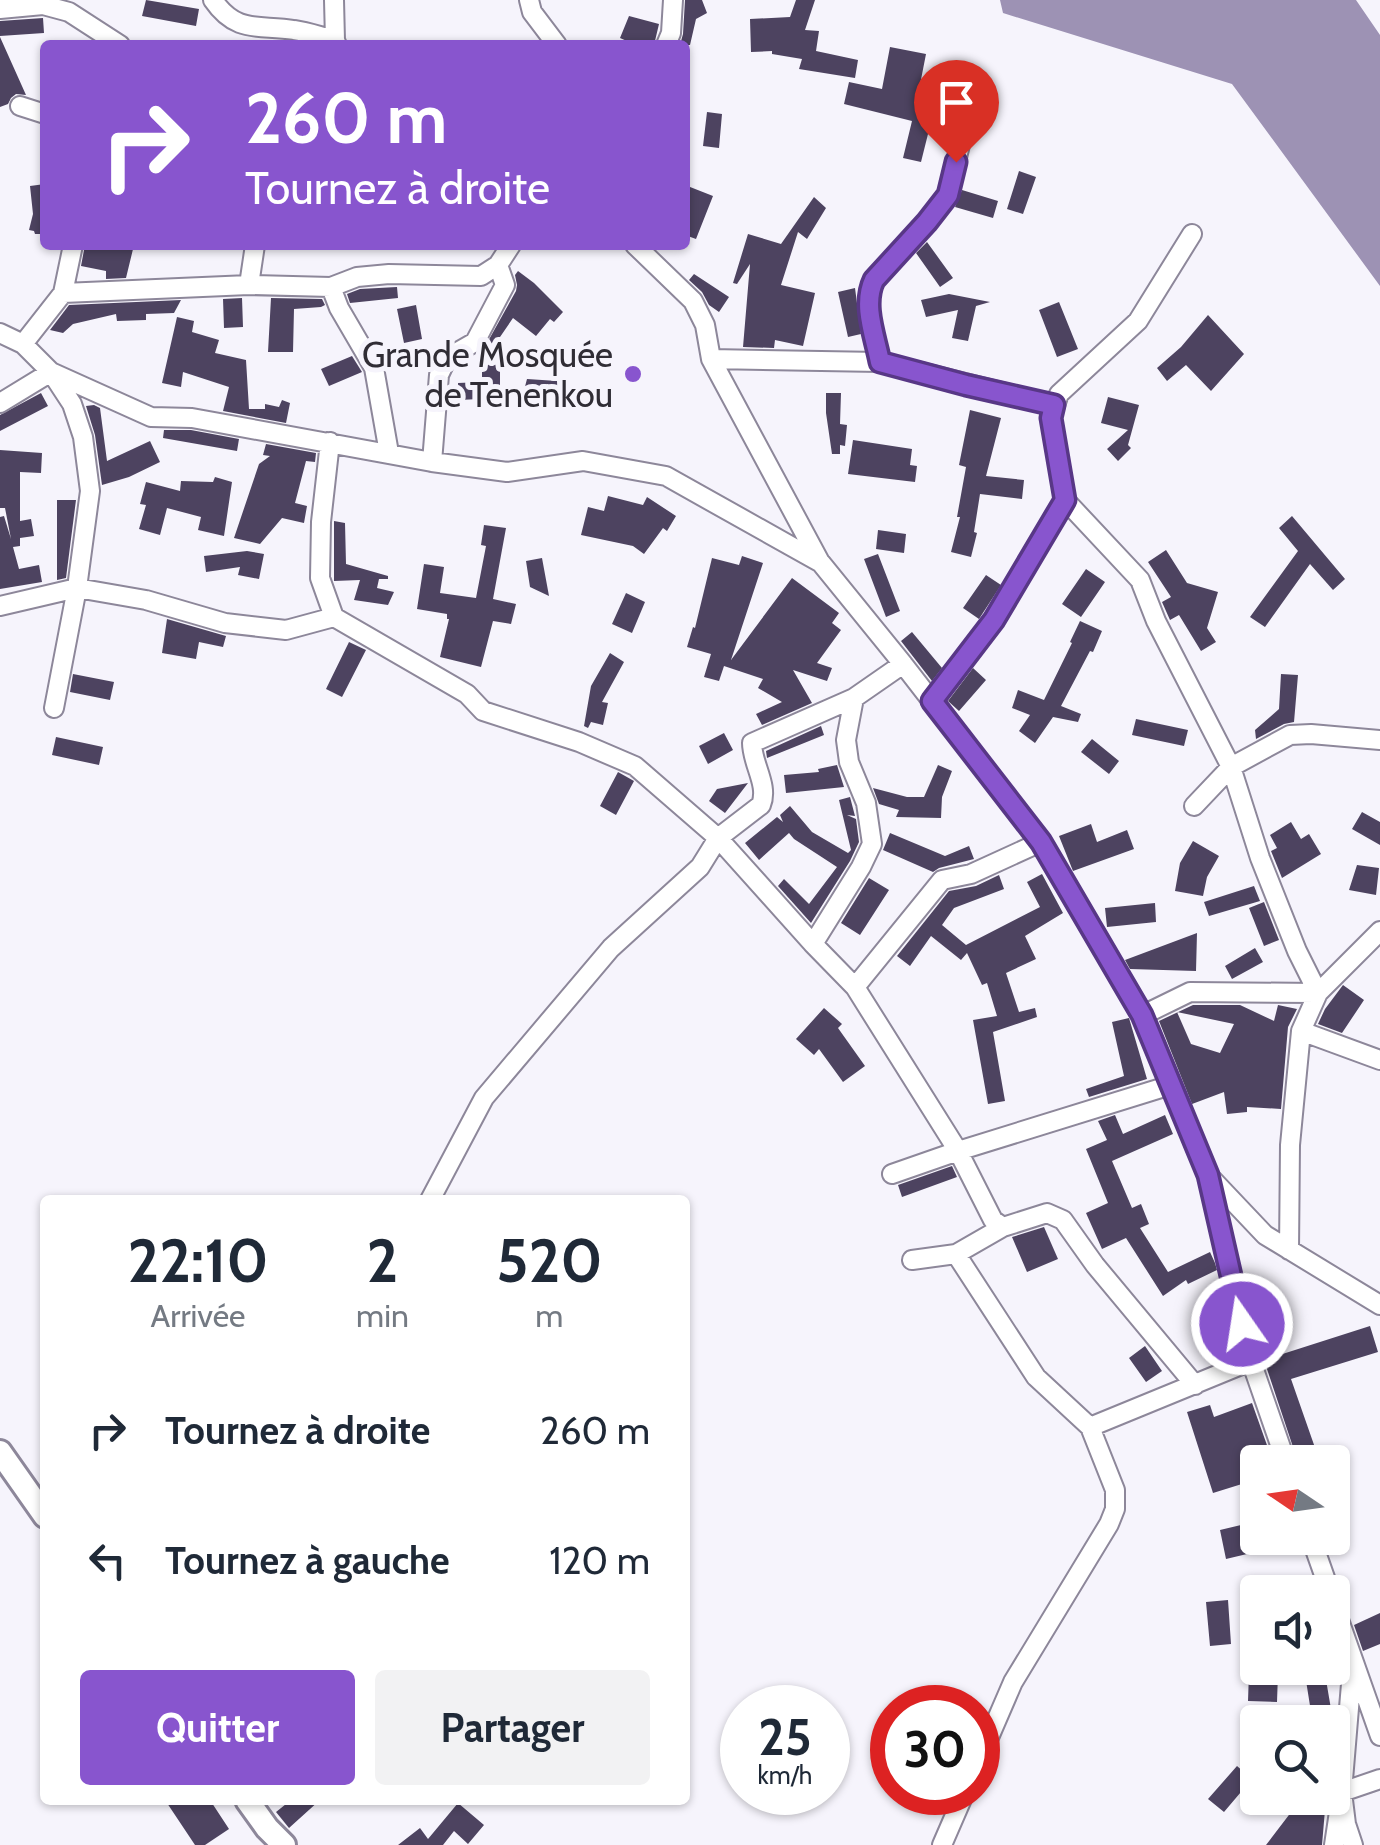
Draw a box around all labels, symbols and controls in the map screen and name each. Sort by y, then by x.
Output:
pin [914,60,999,163]
text: 260 m [245,75,447,161]
icon: arrive [929,75,984,130]
icon: right [80,80,210,210]
text: Tournez à droite [245,161,550,215]
place label: Grande Mosquée de Tenenkou [362,333,613,416]
marker: Grande Mosquée de Tenenkou [622,363,644,385]
text: 22:10 [127,1224,269,1297]
text: 2 [367,1224,398,1297]
text: 520 [496,1224,603,1297]
position arrow [1190,1272,1294,1376]
text: Arrivée [151,1296,246,1335]
text: min [356,1296,409,1335]
text: m [535,1296,563,1335]
icon: right [80,1403,135,1458]
text: Tournez à droite [165,1407,430,1454]
text: 260 m [540,1407,650,1454]
north arrow [1240,1445,1350,1555]
map controls [1240,1445,1350,1815]
icon: left [80,1533,135,1588]
text: Tournez à gauche [165,1537,450,1584]
text: 120 m [549,1537,650,1584]
button: sound [1240,1575,1350,1685]
button: Quitter [80,1670,355,1785]
button: Partager [375,1670,650,1785]
speed limit sign: 30 [870,1685,1000,1815]
button: search [1240,1705,1350,1815]
text: 25 [758,1707,812,1768]
text: km/h [758,1760,812,1790]

